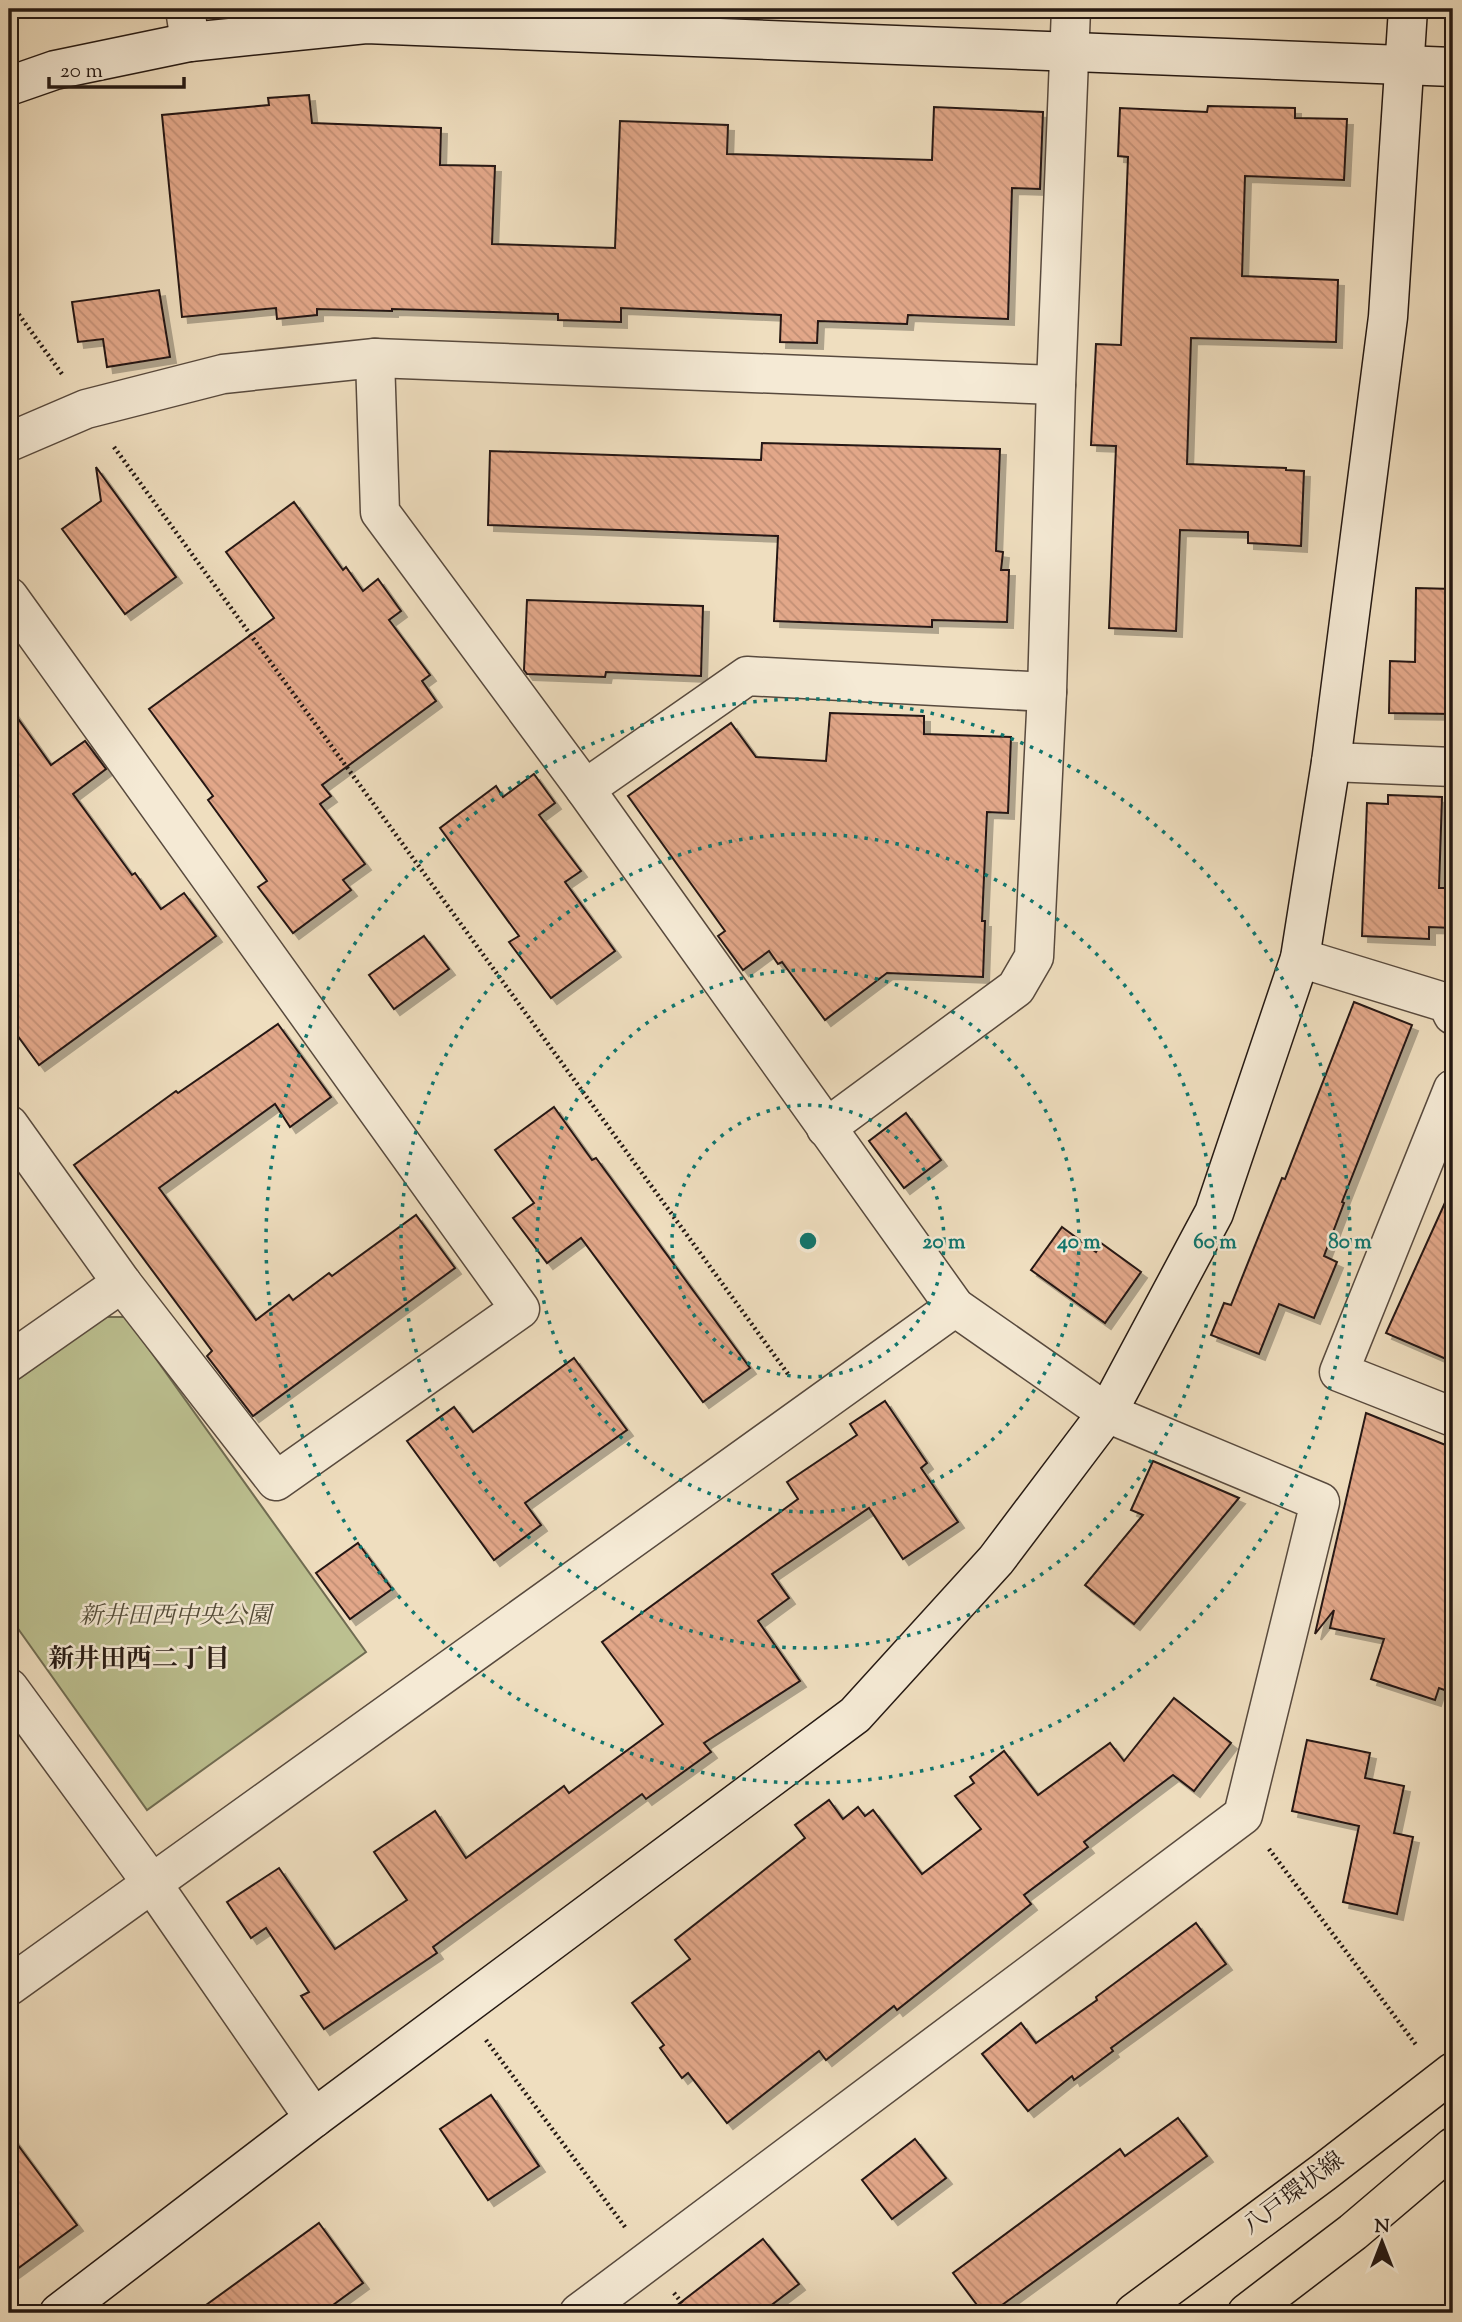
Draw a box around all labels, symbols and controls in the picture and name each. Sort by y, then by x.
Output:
scale bar [49,46,184,90]
text: 20 m [60,57,103,87]
text: 20 m [923,1228,966,1258]
text: 40 m [1056,1228,1101,1258]
text: 60 m [1193,1228,1237,1258]
text: 80 m [1328,1228,1372,1258]
centre of rings [796,1229,820,1253]
park label: 新井田西中央公園 [79,1600,275,1634]
district label: 新井田西二丁目 [48,1642,230,1679]
street label: 八戸環状線 [1236,2144,1352,2244]
north arrow [1346,2206,1416,2276]
text: N [1374,2214,1390,2241]

